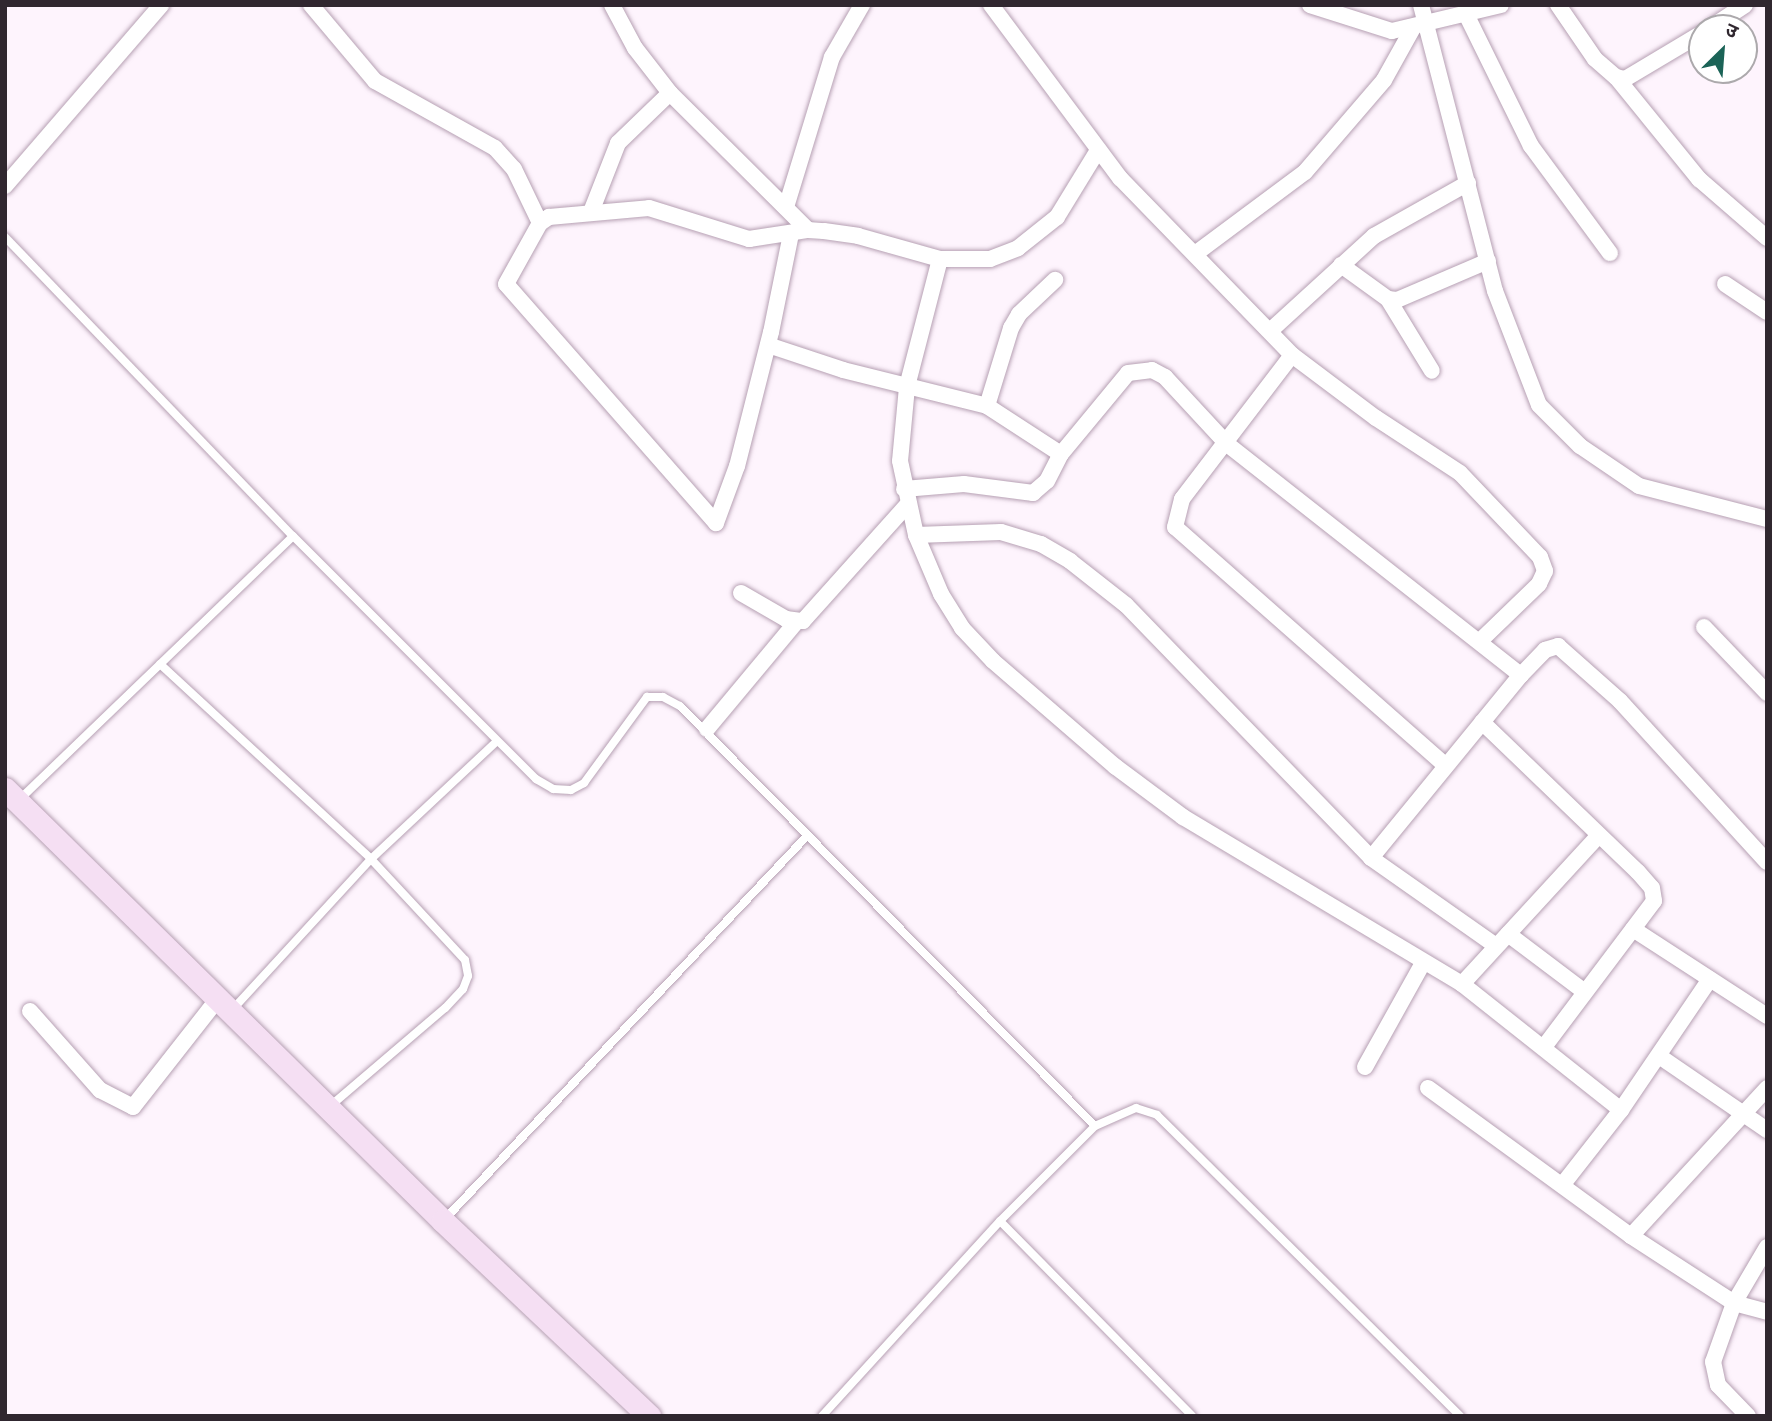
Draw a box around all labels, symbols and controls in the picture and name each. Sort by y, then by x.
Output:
north arrow [1688,14,1758,84]
text: उ [1722,20,1740,42]

